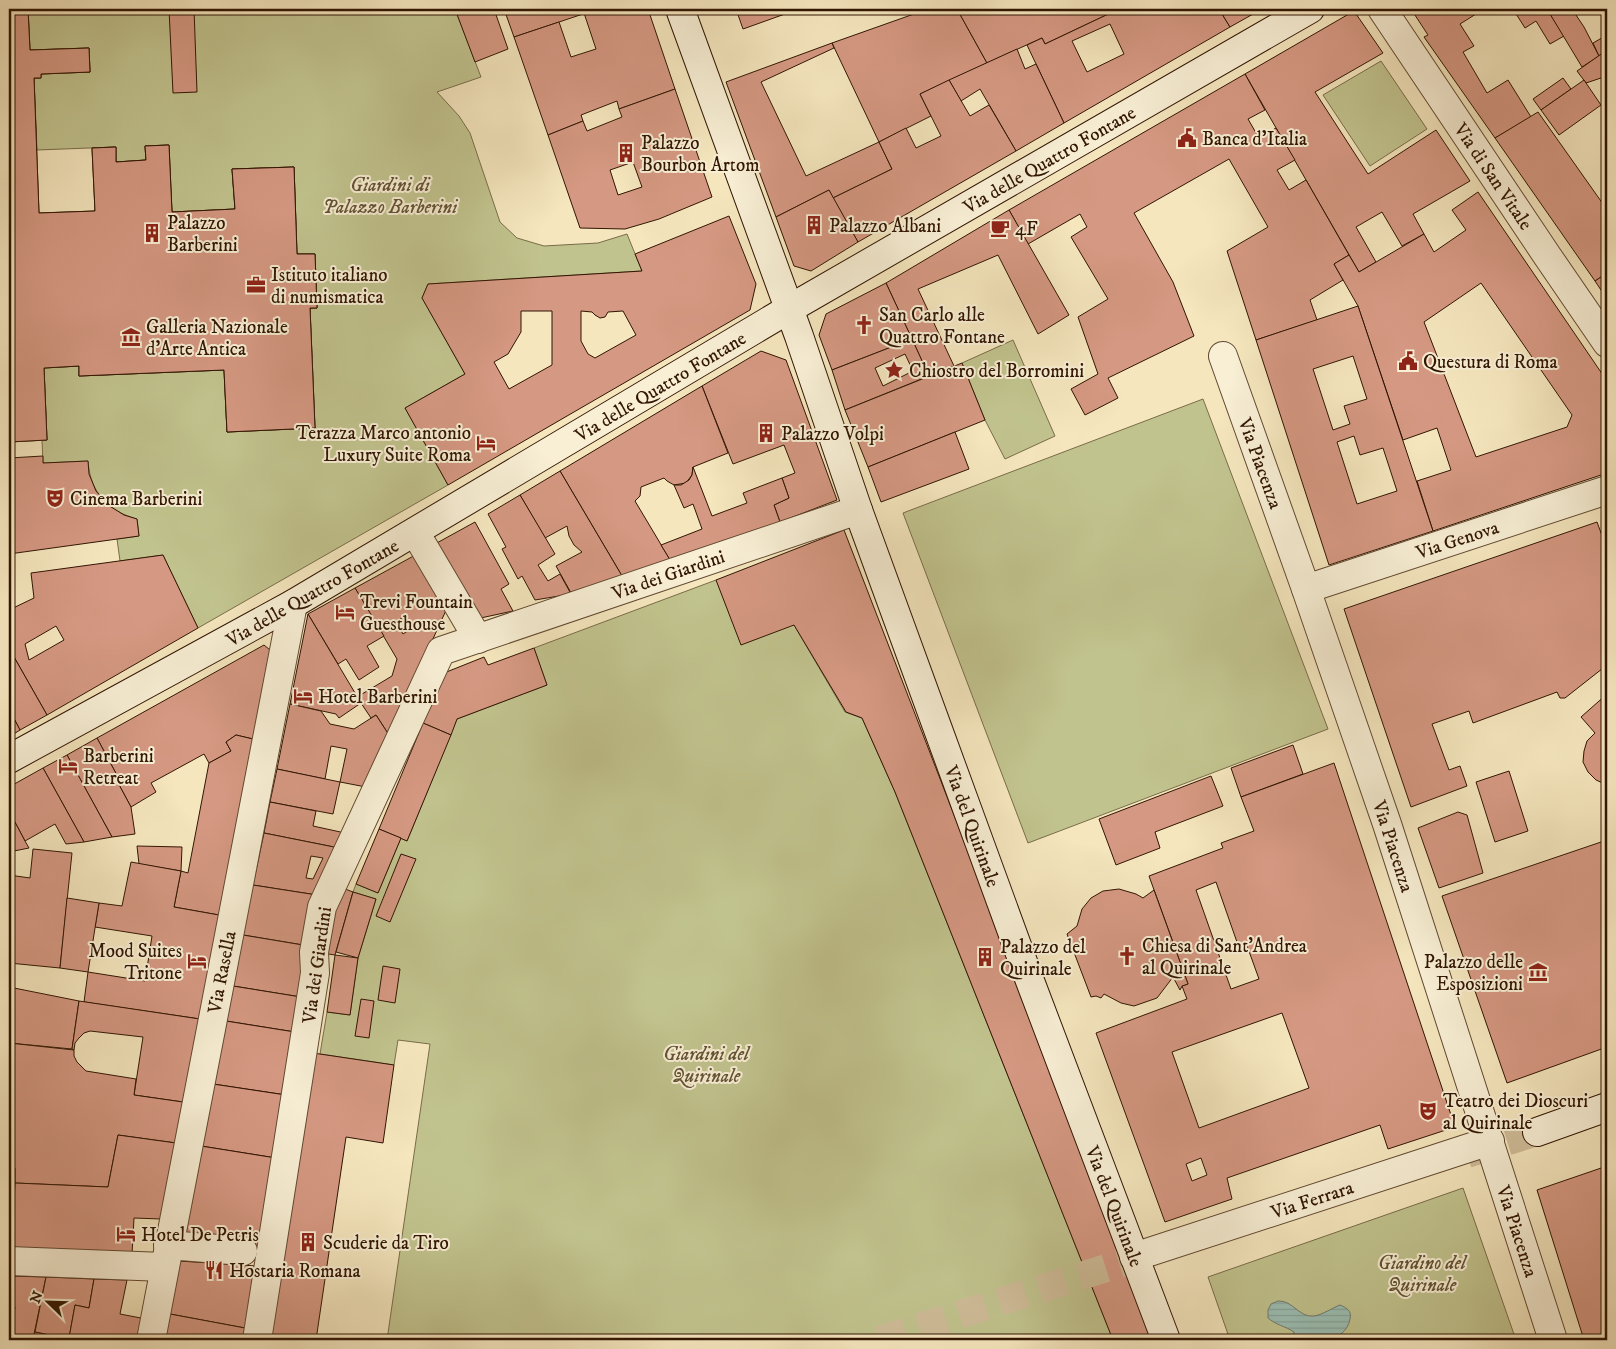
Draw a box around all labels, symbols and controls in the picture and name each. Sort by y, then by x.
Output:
street label: Via delle Quattro Fontane [959,101,1140,220]
street label: Via di San Vitale [1448,118,1537,235]
public building icon: Banca d'Italia [1176,127,1198,149]
place label: Banca d'Italia [1202,128,1307,151]
place label: Palazzo Bourbon Artom [641,132,759,177]
building icon: Palazzo Bourbon Artom [615,142,637,164]
park label: Giardini di Palazzo Barberini [323,174,458,219]
place label: Palazzo Barberini [167,212,238,257]
building icon: Palazzo Albani [803,214,825,236]
place label: Palazzo Albani [829,215,941,238]
cafe icon: 4F [989,217,1011,239]
place label: 4F [1015,218,1038,241]
building icon: Palazzo Barberini [141,222,163,244]
place label: Istituto italiano di numismatica [271,264,388,309]
office icon: Istituto italiano di numismatica [245,274,267,296]
place label: San Carlo alle Quattro Fontane [879,304,1005,349]
church icon: San Carlo alle Quattro Fontane [853,314,875,336]
place label: Galleria Nazionale d'Arte Antica [146,316,288,361]
museum icon: Galleria Nazionale d'Arte Antica [120,326,142,348]
street label: Via delle Quattro Fontane [570,327,751,448]
public building icon: Questura di Roma [1397,350,1419,372]
place label: Questura di Roma [1423,351,1558,374]
place icon: Chiostro del Borromini [883,359,905,381]
place label: Chiostro del Borromini [909,360,1084,383]
street label: Via Piacenza [1232,414,1287,512]
place label: Terazza Marco antonio Luxury Suite Roma [296,422,471,467]
building icon: Palazzo Volpi [755,422,777,444]
place label: Palazzo Volpi [781,423,884,446]
hotel icon: Terazza Marco antonio Luxury Suite Roma [475,432,497,454]
theatre icon: Cinema Barberini [44,487,66,509]
place label: Cinema Barberini [70,488,202,511]
street label: Via Genova [1412,516,1502,565]
street label: Via delle Quattro Fontane [222,534,403,653]
street label: Via dei Giardini [608,545,728,606]
place label: Trevi Fountain Guesthouse [360,591,473,636]
hotel icon: Trevi Fountain Guesthouse [334,601,356,623]
hotel icon: Hotel Barberini [292,685,314,707]
place label: Hotel Barberini [318,686,437,709]
place label: Barberini Retreat [83,745,154,790]
hotel icon: Barberini Retreat [57,755,79,777]
street label: Via del Quirinale [939,762,1004,891]
street label: Via Piacenza [1367,797,1418,895]
street label: Via dei Giardini [298,905,337,1026]
street label: Via Rasella [203,929,242,1016]
place label: Chiesa di Sant'Andrea al Quirinale [1142,935,1307,980]
place label: Palazzo del Quirinale [1000,936,1086,981]
place label: Mood Suites Tritone [89,940,182,985]
church icon: Chiesa di Sant'Andrea al Quirinale [1116,945,1138,967]
building icon: Palazzo del Quirinale [974,946,996,968]
hotel icon: Mood Suites Tritone [186,950,208,972]
place label: Palazzo delle Esposizioni [1424,951,1523,996]
museum icon: Palazzo delle Esposizioni [1527,961,1549,983]
park label: Giardini del Quirinale [663,1043,751,1088]
place label: Teatro dei Dioscuri al Quirinale [1443,1090,1588,1135]
theatre icon: Teatro dei Dioscuri al Quirinale [1417,1100,1439,1122]
street label: Via del Quirinale [1080,1142,1147,1270]
street label: Via Ferrara [1267,1176,1357,1225]
street label: Via Piacenza [1491,1182,1542,1280]
hotel icon: Hotel De Petris [115,1223,137,1245]
place label: Hotel De Petris [141,1224,259,1247]
building icon: Scuderie da Tiro [297,1231,319,1253]
place label: Scuderie da Tiro [323,1232,449,1255]
park label: Giardino del Quirinale [1378,1252,1468,1297]
restaurant icon: Hostaria Romana [203,1259,225,1281]
place label: Hostaria Romana [229,1260,361,1283]
north arrow [22,1276,72,1326]
text: N [26,1288,48,1306]

